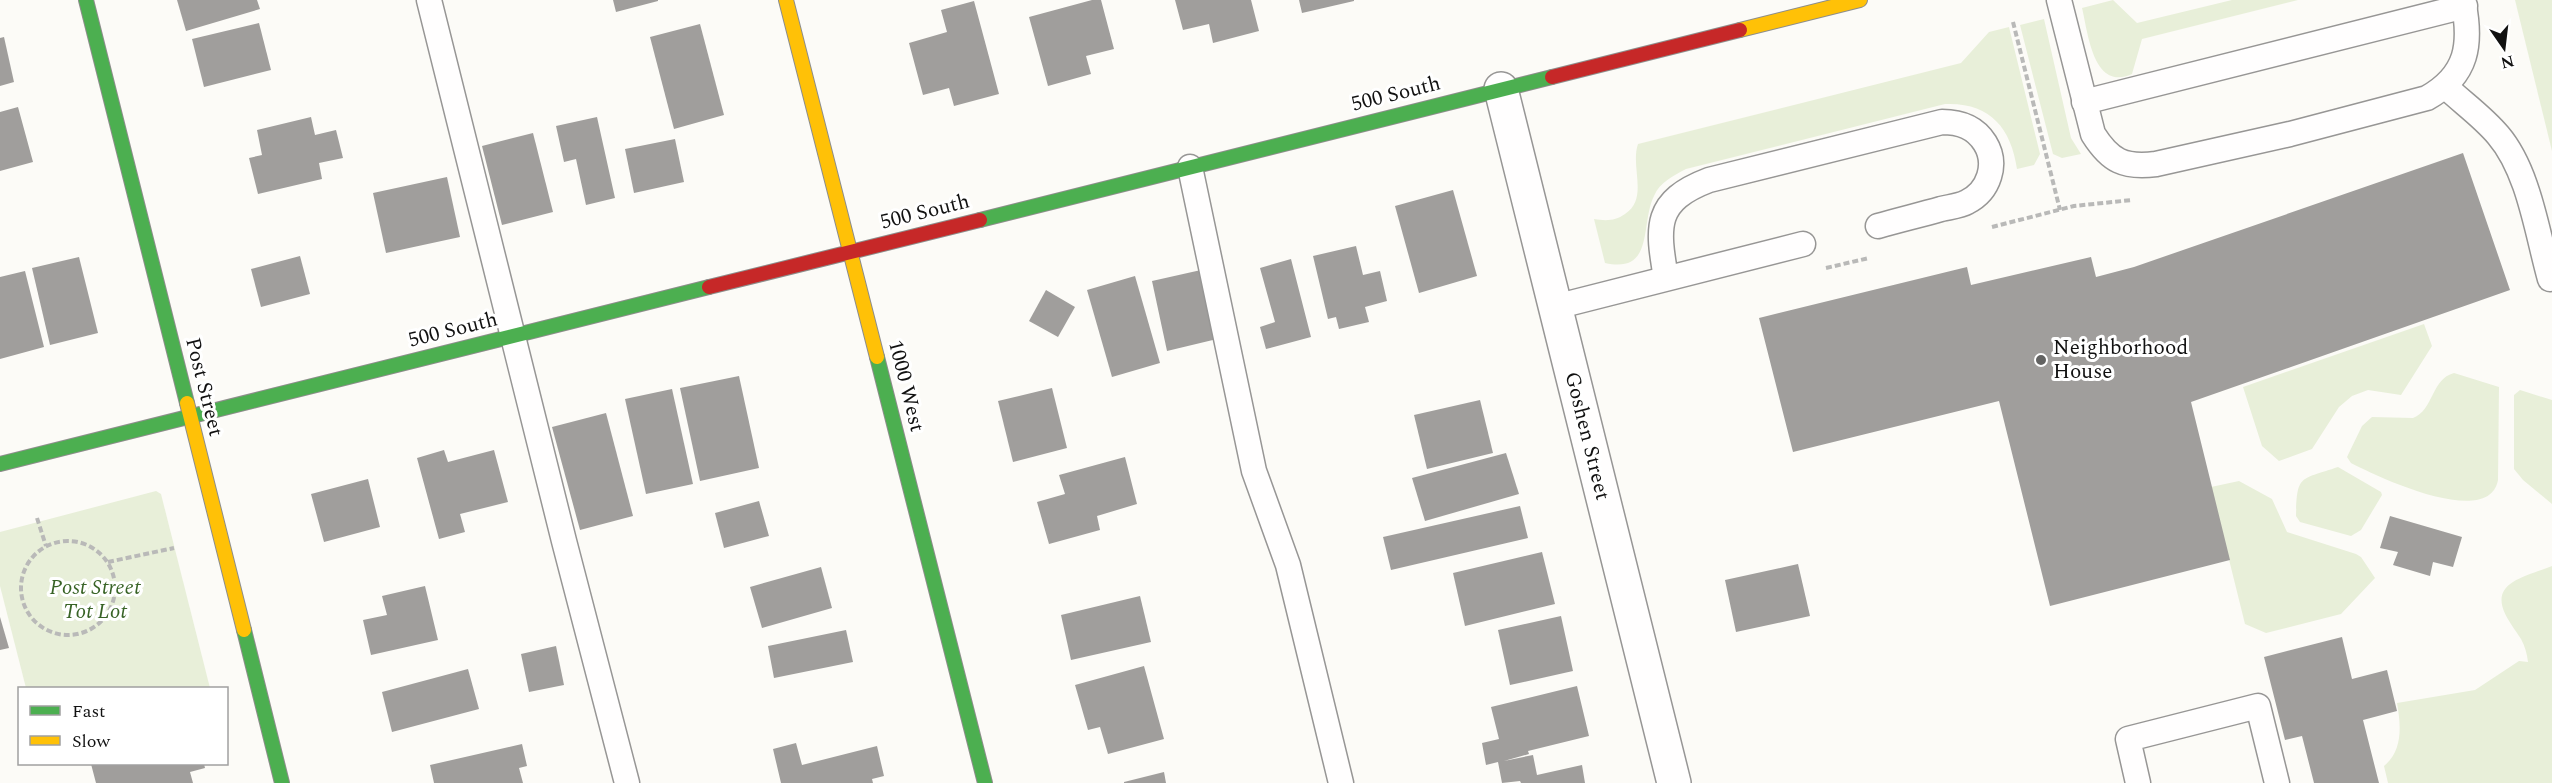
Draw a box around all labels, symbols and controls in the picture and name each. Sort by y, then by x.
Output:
north arrow [2474,18,2534,78]
text: N [2498,48,2517,75]
street label: 500 South [1348,67,1444,121]
street label: 500 South [877,185,973,239]
street label: 500 South [405,303,501,357]
place label: Neighborhood House [2053,332,2188,388]
street label: Post Street [176,334,232,440]
street label: 1000 West [879,337,933,435]
marker: Neighborhood House [2034,353,2048,367]
street label: Goshen Street [1556,368,1618,504]
park label: Post Street Tot Lot [50,572,141,628]
legend [18,687,228,765]
text: Fast [72,698,105,725]
text: Slow [72,728,111,755]

